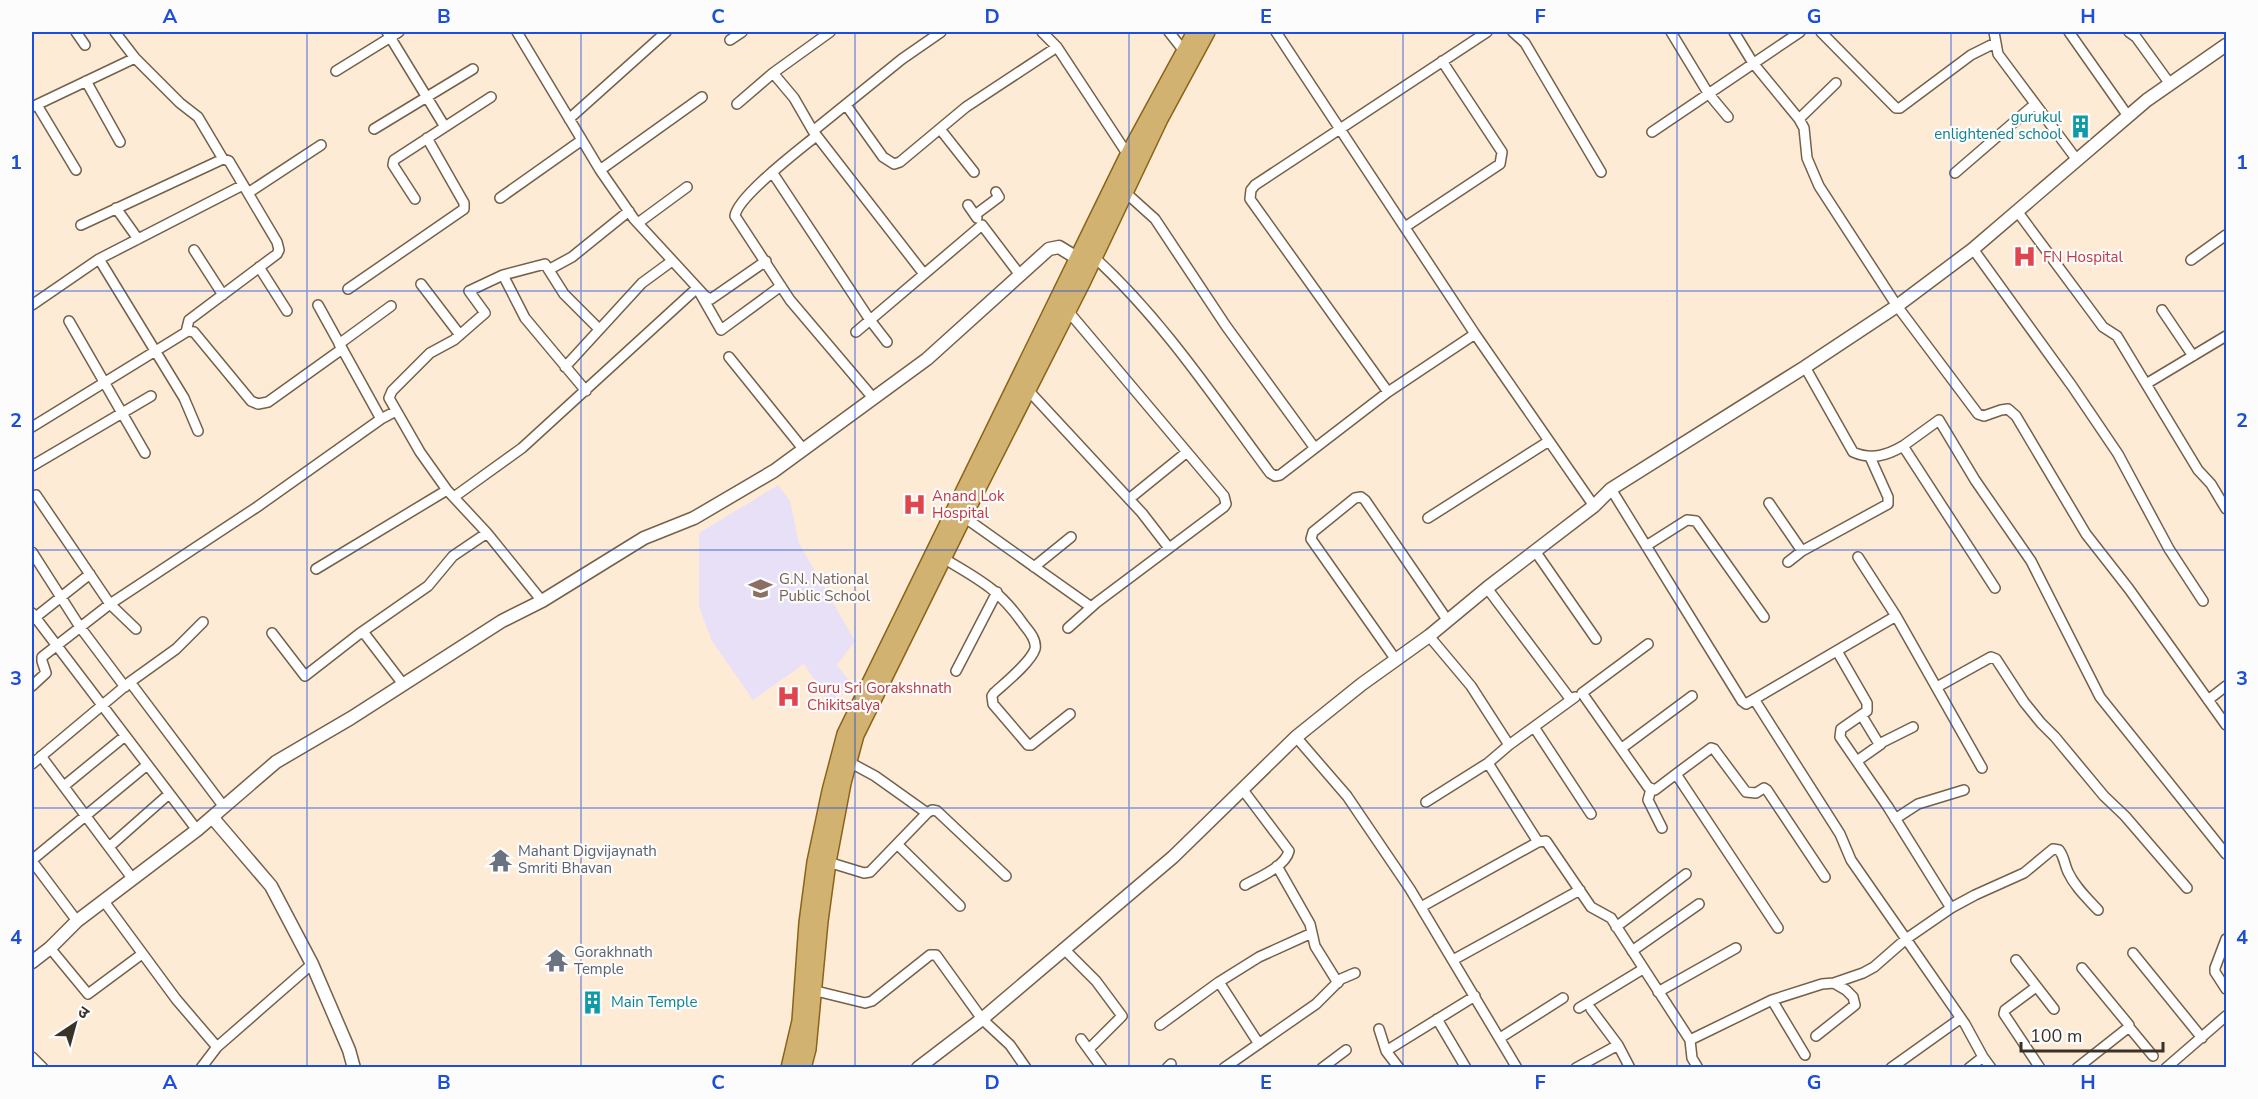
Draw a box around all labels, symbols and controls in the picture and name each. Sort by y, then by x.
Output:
text: A [163,3,178,30]
text: B [437,3,451,30]
text: C [711,3,725,30]
text: D [984,3,1000,30]
text: E [1260,3,1272,30]
text: F [1534,3,1546,30]
text: G [1807,3,1821,30]
text: H [2080,3,2096,30]
place label: gurukul enlightened school [1934,107,2063,144]
building icon: gurukul enlightened school [2067,113,2093,139]
text: 1 [10,149,22,176]
text: 1 [2236,149,2248,176]
hospital icon: FN Hospital [2012,244,2038,270]
place label: FN Hospital [2043,247,2124,267]
text: 2 [10,407,22,434]
text: 2 [2236,407,2248,434]
place label: Anand Lok Hospital [932,486,1005,523]
hospital icon: Anand Lok Hospital [901,492,927,518]
place label: G.N. National Public School [779,569,871,606]
school or university icon: G.N. National Public School [748,575,774,601]
text: 3 [10,665,22,692]
text: 3 [2236,665,2248,692]
place label: Guru Sri Gorakshnath Chikitsalya [807,678,952,715]
hospital icon: Guru Sri Gorakshnath Chikitsalya [776,684,802,710]
place label: Mahant Digvijaynath Smriti Bhavan [518,841,657,878]
temple icon: Mahant Digvijaynath Smriti Bhavan [487,847,513,873]
text: 4 [10,924,22,951]
text: 4 [2236,924,2248,951]
place label: Gorakhnath Temple [574,942,653,979]
temple icon: Gorakhnath Temple [543,948,569,974]
building icon: Main Temple [580,989,606,1015]
place label: Main Temple [611,992,697,1012]
north arrow [45,994,105,1054]
text: उ [73,1001,94,1025]
scale bar [2021,1015,2164,1053]
text: 100 m [2030,1024,2082,1048]
text: A [163,1069,178,1096]
text: B [437,1069,451,1096]
text: C [711,1069,725,1096]
text: D [984,1069,1000,1096]
text: E [1260,1069,1272,1096]
text: F [1534,1069,1546,1096]
text: G [1807,1069,1821,1096]
text: H [2080,1069,2096,1096]

